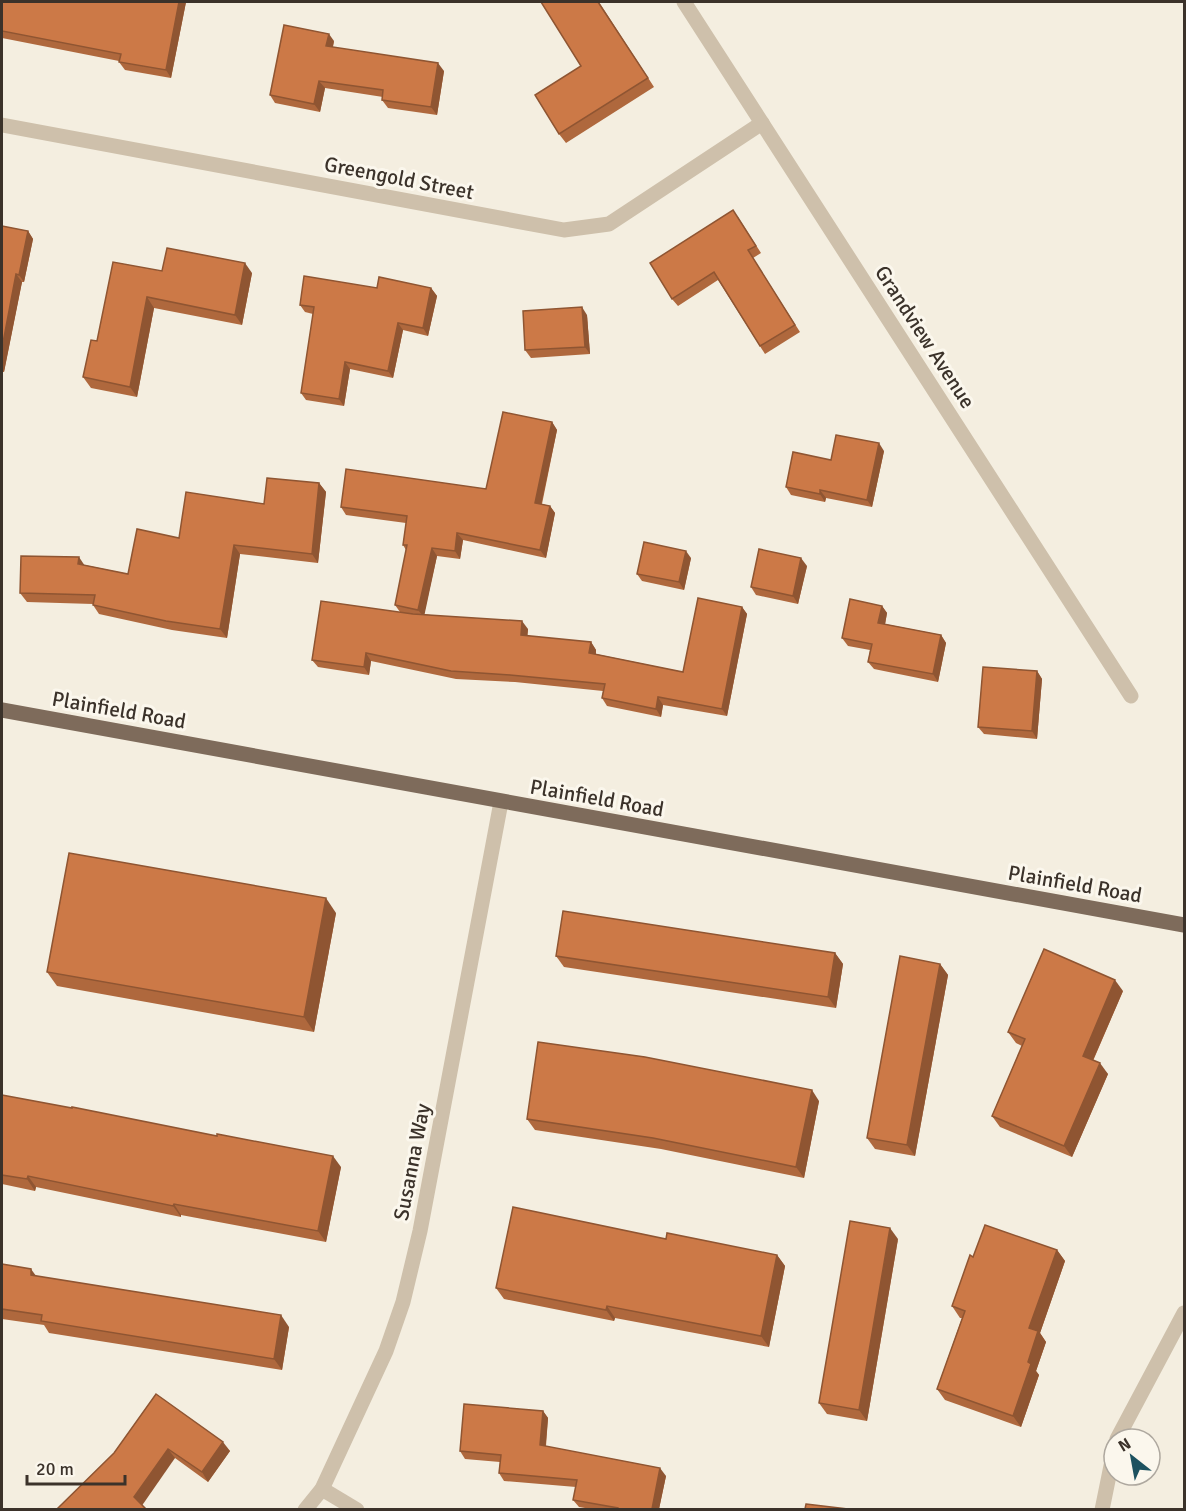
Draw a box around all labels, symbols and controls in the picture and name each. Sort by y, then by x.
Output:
street label: Greengold Street [322,151,476,205]
street label: Grandview Avenue [869,261,981,413]
street label: Plainfield Road [50,685,188,735]
street label: Plainfield Road [528,773,666,823]
street label: Plainfield Road [1006,859,1144,909]
street label: Susanna Way [388,1101,436,1223]
north arrow [1102,1427,1162,1487]
text: N [1115,1434,1135,1456]
scale bar [27,1448,124,1486]
text: 20 m [36,1458,74,1480]

